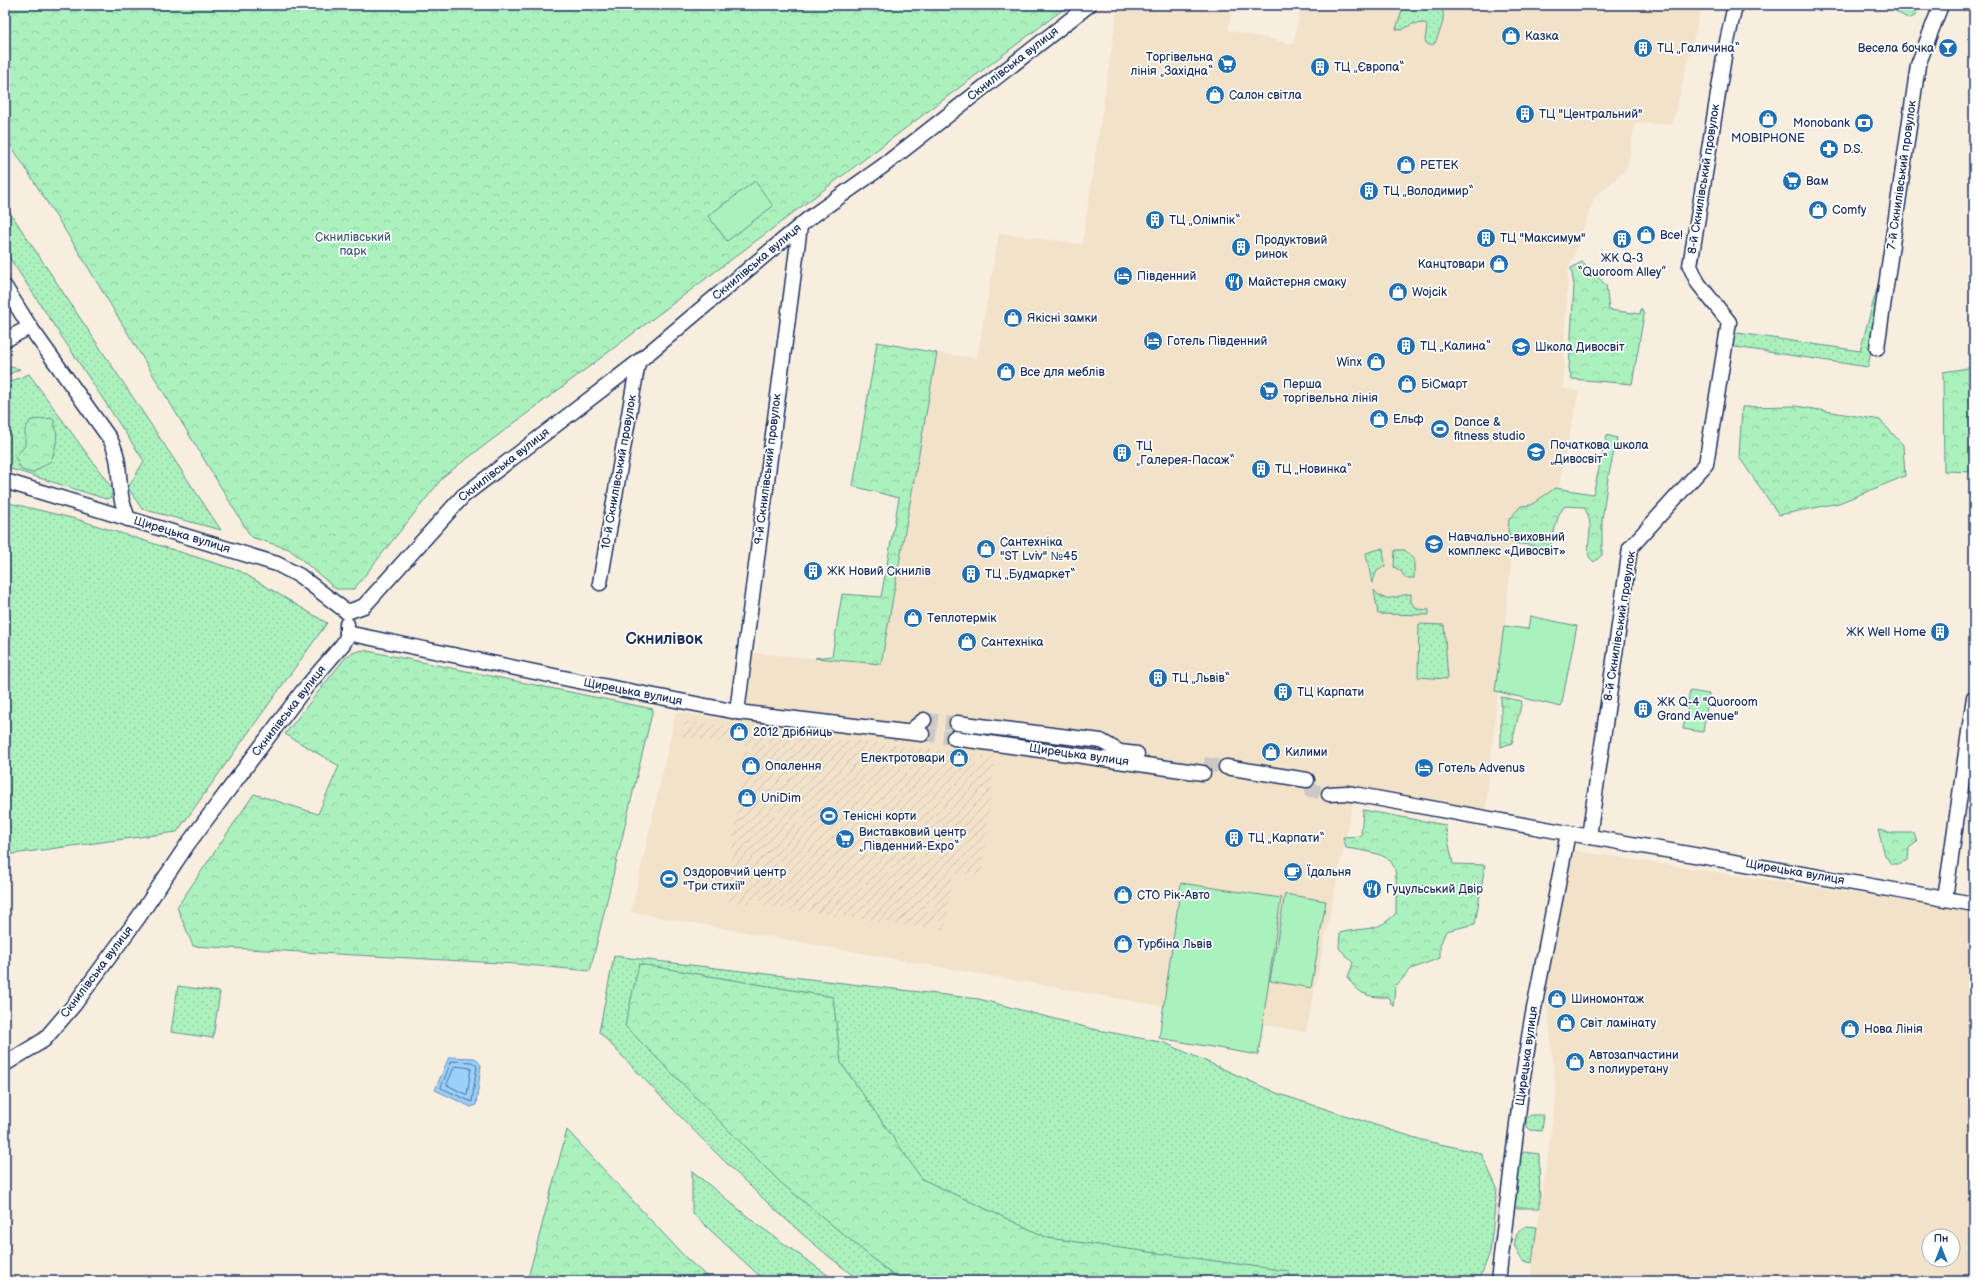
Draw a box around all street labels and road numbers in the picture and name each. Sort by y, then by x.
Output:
street label: Скнилівська вулиця [964,24,1062,104]
street label: 7-й Скнилівський провулок [1884,99,1920,251]
street label: 8-й Скнилівський провулок [1685,102,1723,255]
street label: Скнилівська вулиця [709,220,805,304]
street label: 9-й Скнилівський провулок [751,392,785,545]
street label: 10-й Скнилівський провулок [598,393,640,550]
street label: Скнилівська вулиця [455,425,553,505]
street label: Щирецька вулиця [132,513,233,557]
street label: 8-й Скнилівський провулок [1601,549,1639,702]
street label: Скнилівська вулиця [249,662,329,760]
street label: Щирецька вулиця [582,675,684,709]
street label: Щирецька вулиця [1028,741,1130,769]
street label: Щирецька вулиця [1744,856,1846,888]
street label: Скнилівська вулиця [57,923,137,1021]
street label: Щирецька вулиця [1513,1005,1541,1107]

